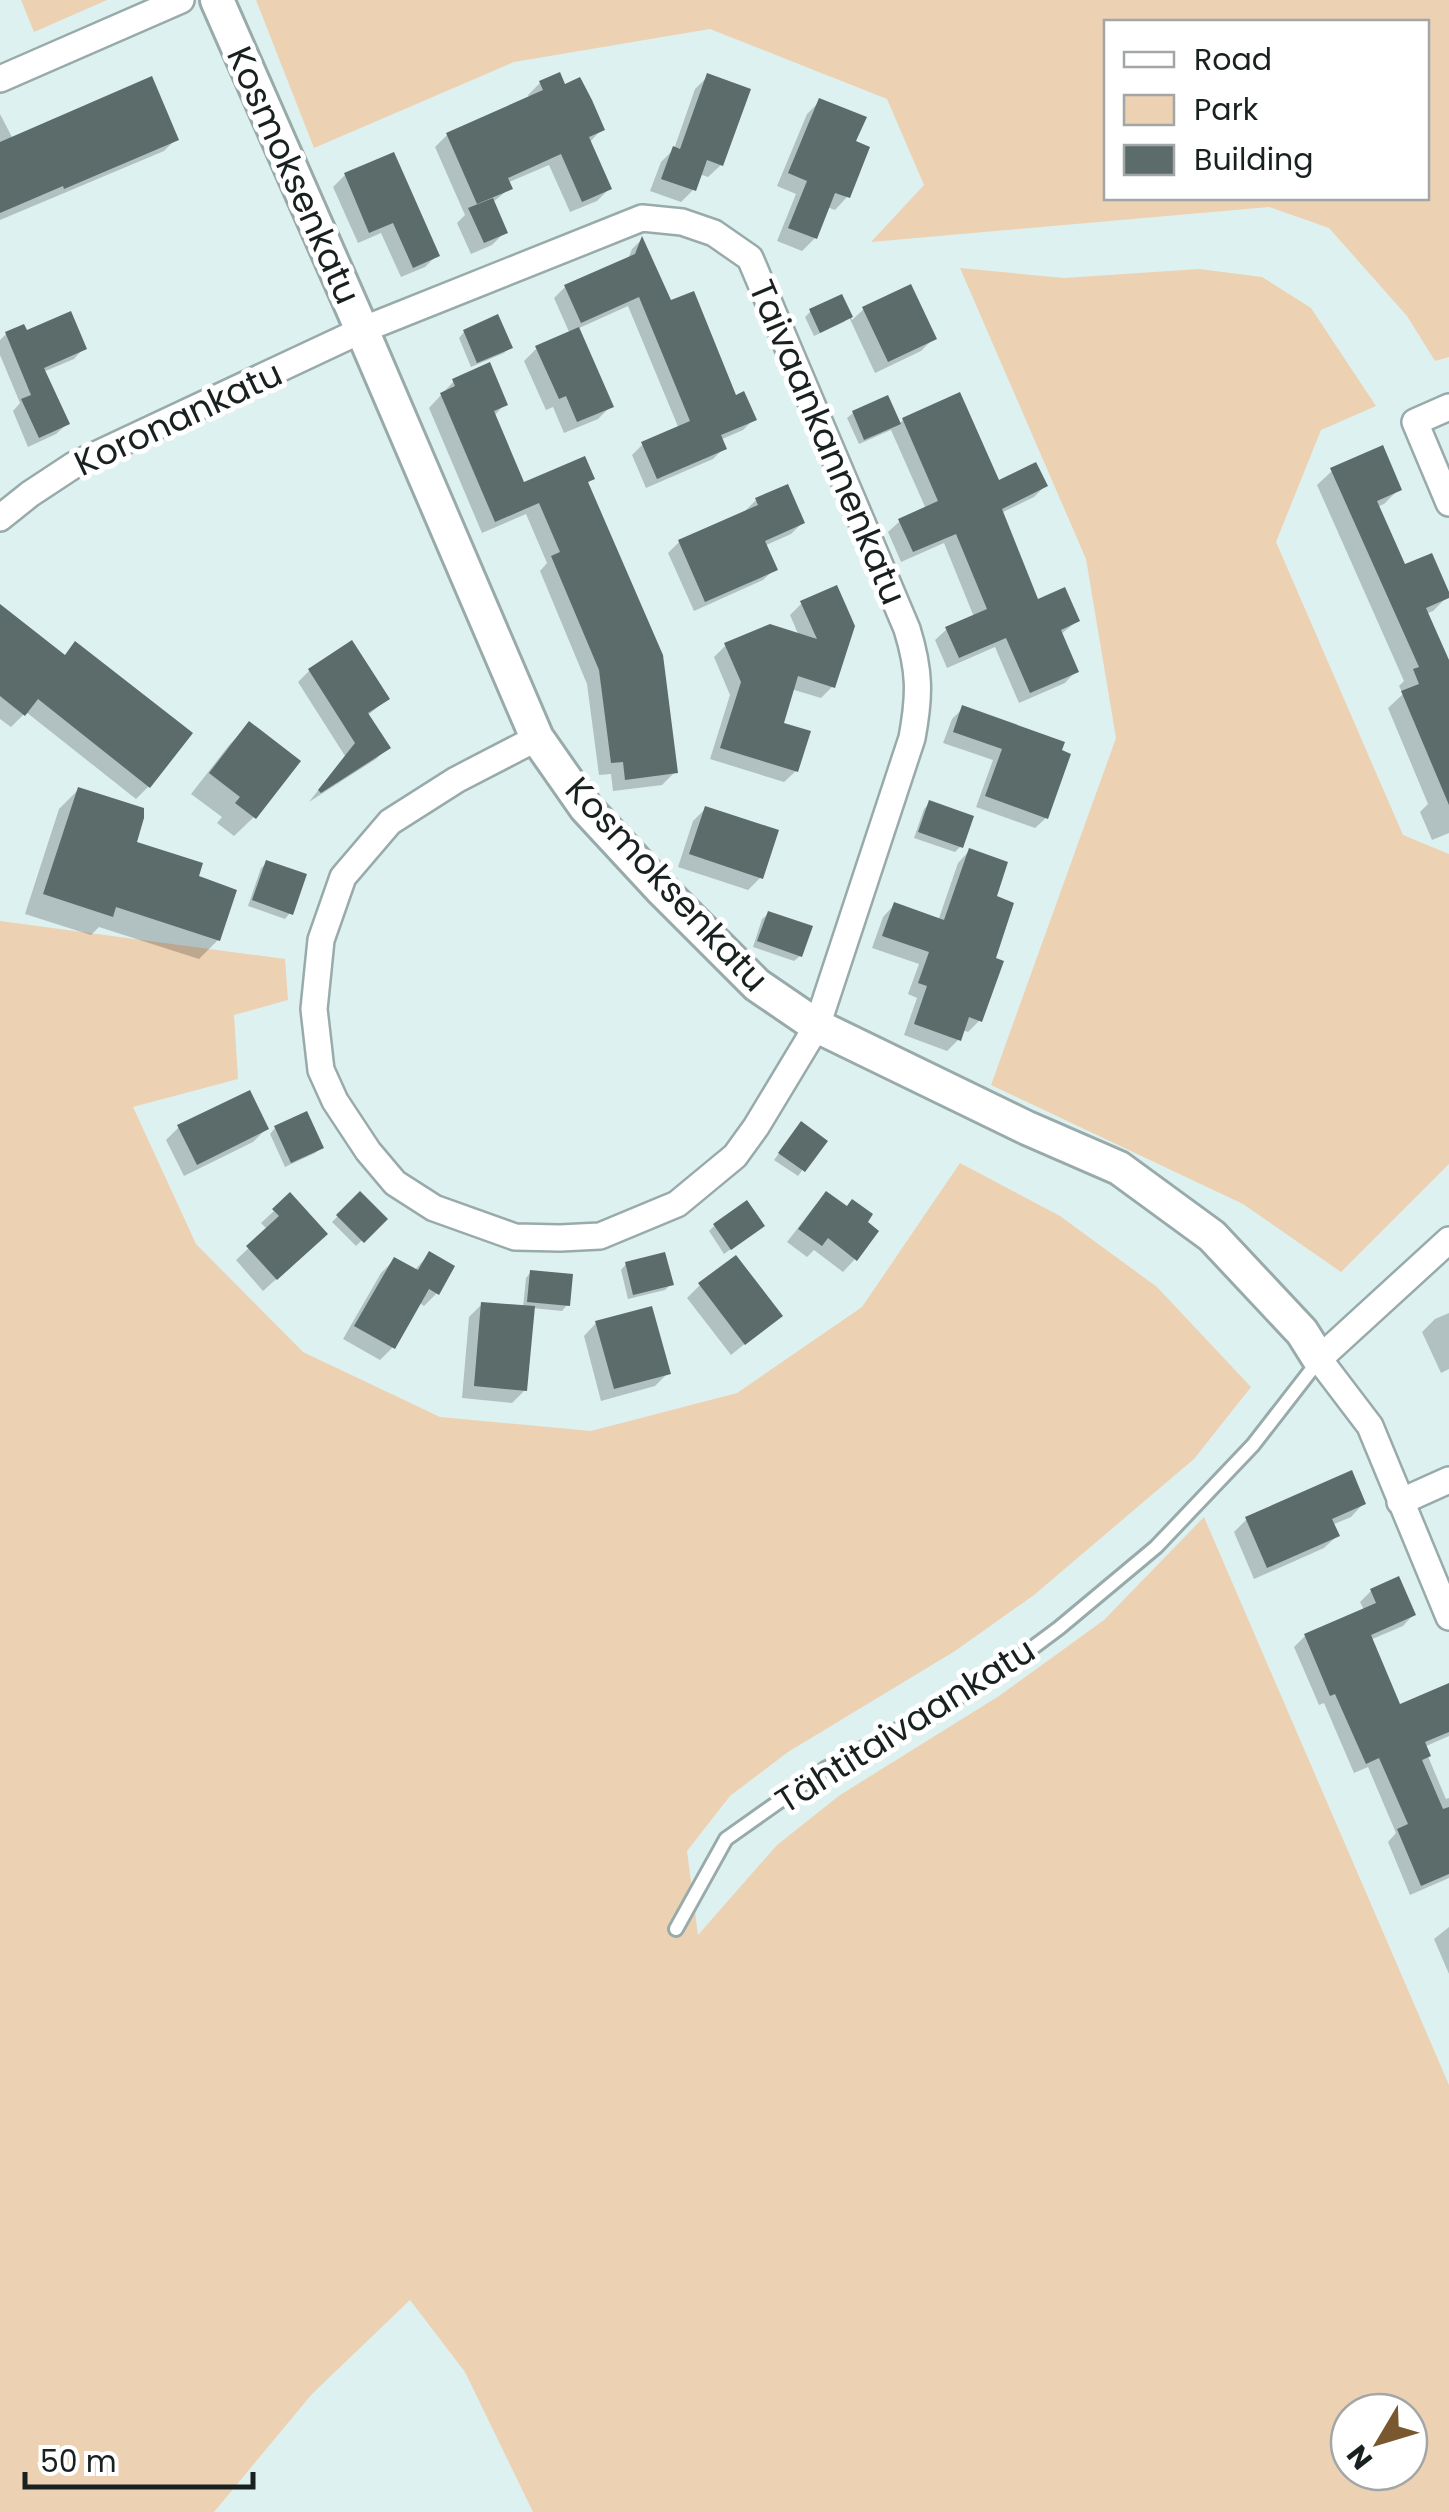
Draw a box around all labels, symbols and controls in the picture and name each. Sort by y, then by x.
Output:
legend [1104,20,1429,200]
street label: Kosmoksenkatu [215,38,373,312]
text: Road [1194,38,1272,81]
text: Park [1194,88,1259,131]
text: Building [1194,138,1314,181]
street label: Taivaankannenkatu [737,272,919,612]
street label: Koronankatu [66,348,290,488]
street label: Kosmoksenkatu [555,766,779,1002]
street label: Tähtitaivaankatu [766,1625,1044,1825]
north arrow [1329,2392,1429,2492]
scale bar [25,2427,252,2489]
text: N [1338,2437,1382,2477]
text: 50 m [40,2440,117,2483]

